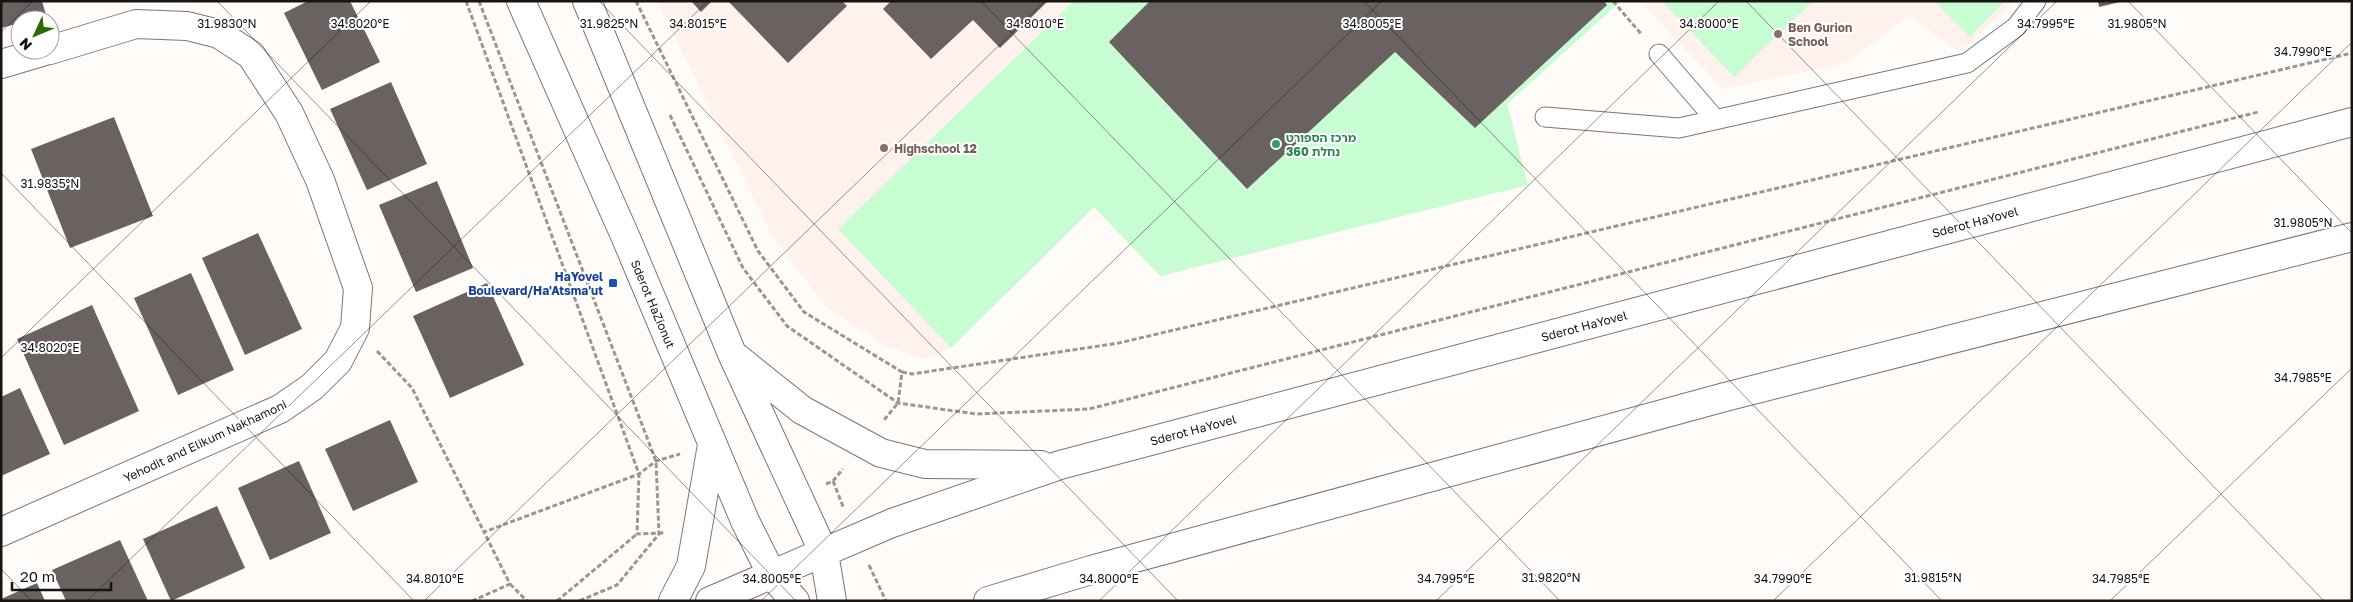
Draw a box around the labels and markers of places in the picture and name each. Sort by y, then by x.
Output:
place label: Ben Gurion School [1788,20,1852,49]
marker: Ben Gurion School [1772,28,1784,40]
place label: מרכז הספורט 360 נחלת [1286,130,1357,159]
marker: מרכז הספורט 360 נחלת [1270,138,1282,150]
place label: Highschool 12 [894,141,977,156]
marker: Highschool 12 [878,142,890,154]
place label: HaYovel Boulevard/Ha'Atsma'ut [468,269,603,298]
marker: HaYovel Boulevard/Ha'Atsma'ut [607,277,619,289]

